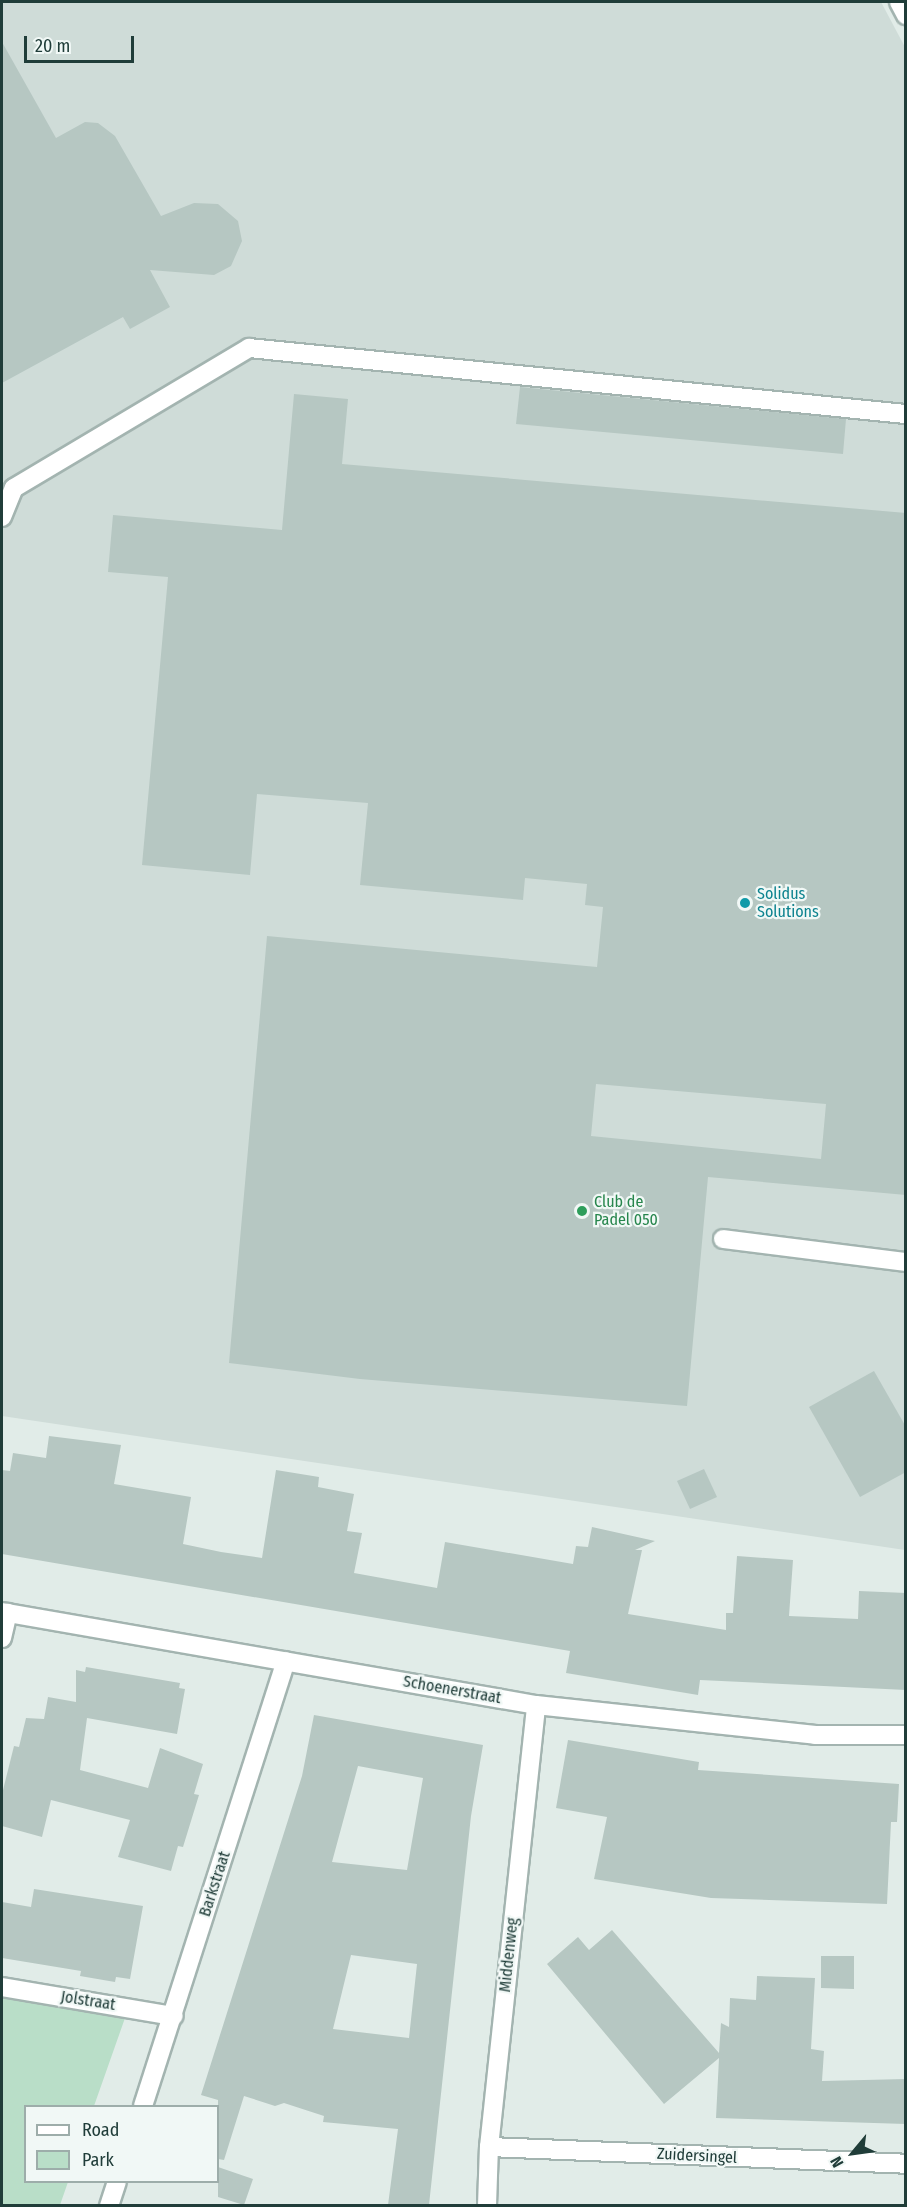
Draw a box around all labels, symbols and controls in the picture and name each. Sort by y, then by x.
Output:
scale bar [27,24,136,62]
text: 20 m [35,35,70,57]
place label: Solidus Solutions [757,884,819,922]
marker: Solidus Solutions [738,896,752,910]
place label: Club de Padel 050 [594,1192,658,1230]
marker: Club de Padel 050 [575,1204,589,1218]
street label: Schoenerstraat [401,1672,503,1708]
street label: Barkstraat [195,1849,235,1919]
street label: Middenweg [496,1917,522,1993]
street label: Jolstraat [59,1987,117,2015]
legend [24,2105,219,2183]
text: Road [82,2119,119,2141]
north arrow [823,2123,883,2183]
street label: Zuidersingel [656,2144,738,2168]
text: Park [82,2149,114,2171]
text: N [826,2153,847,2171]

